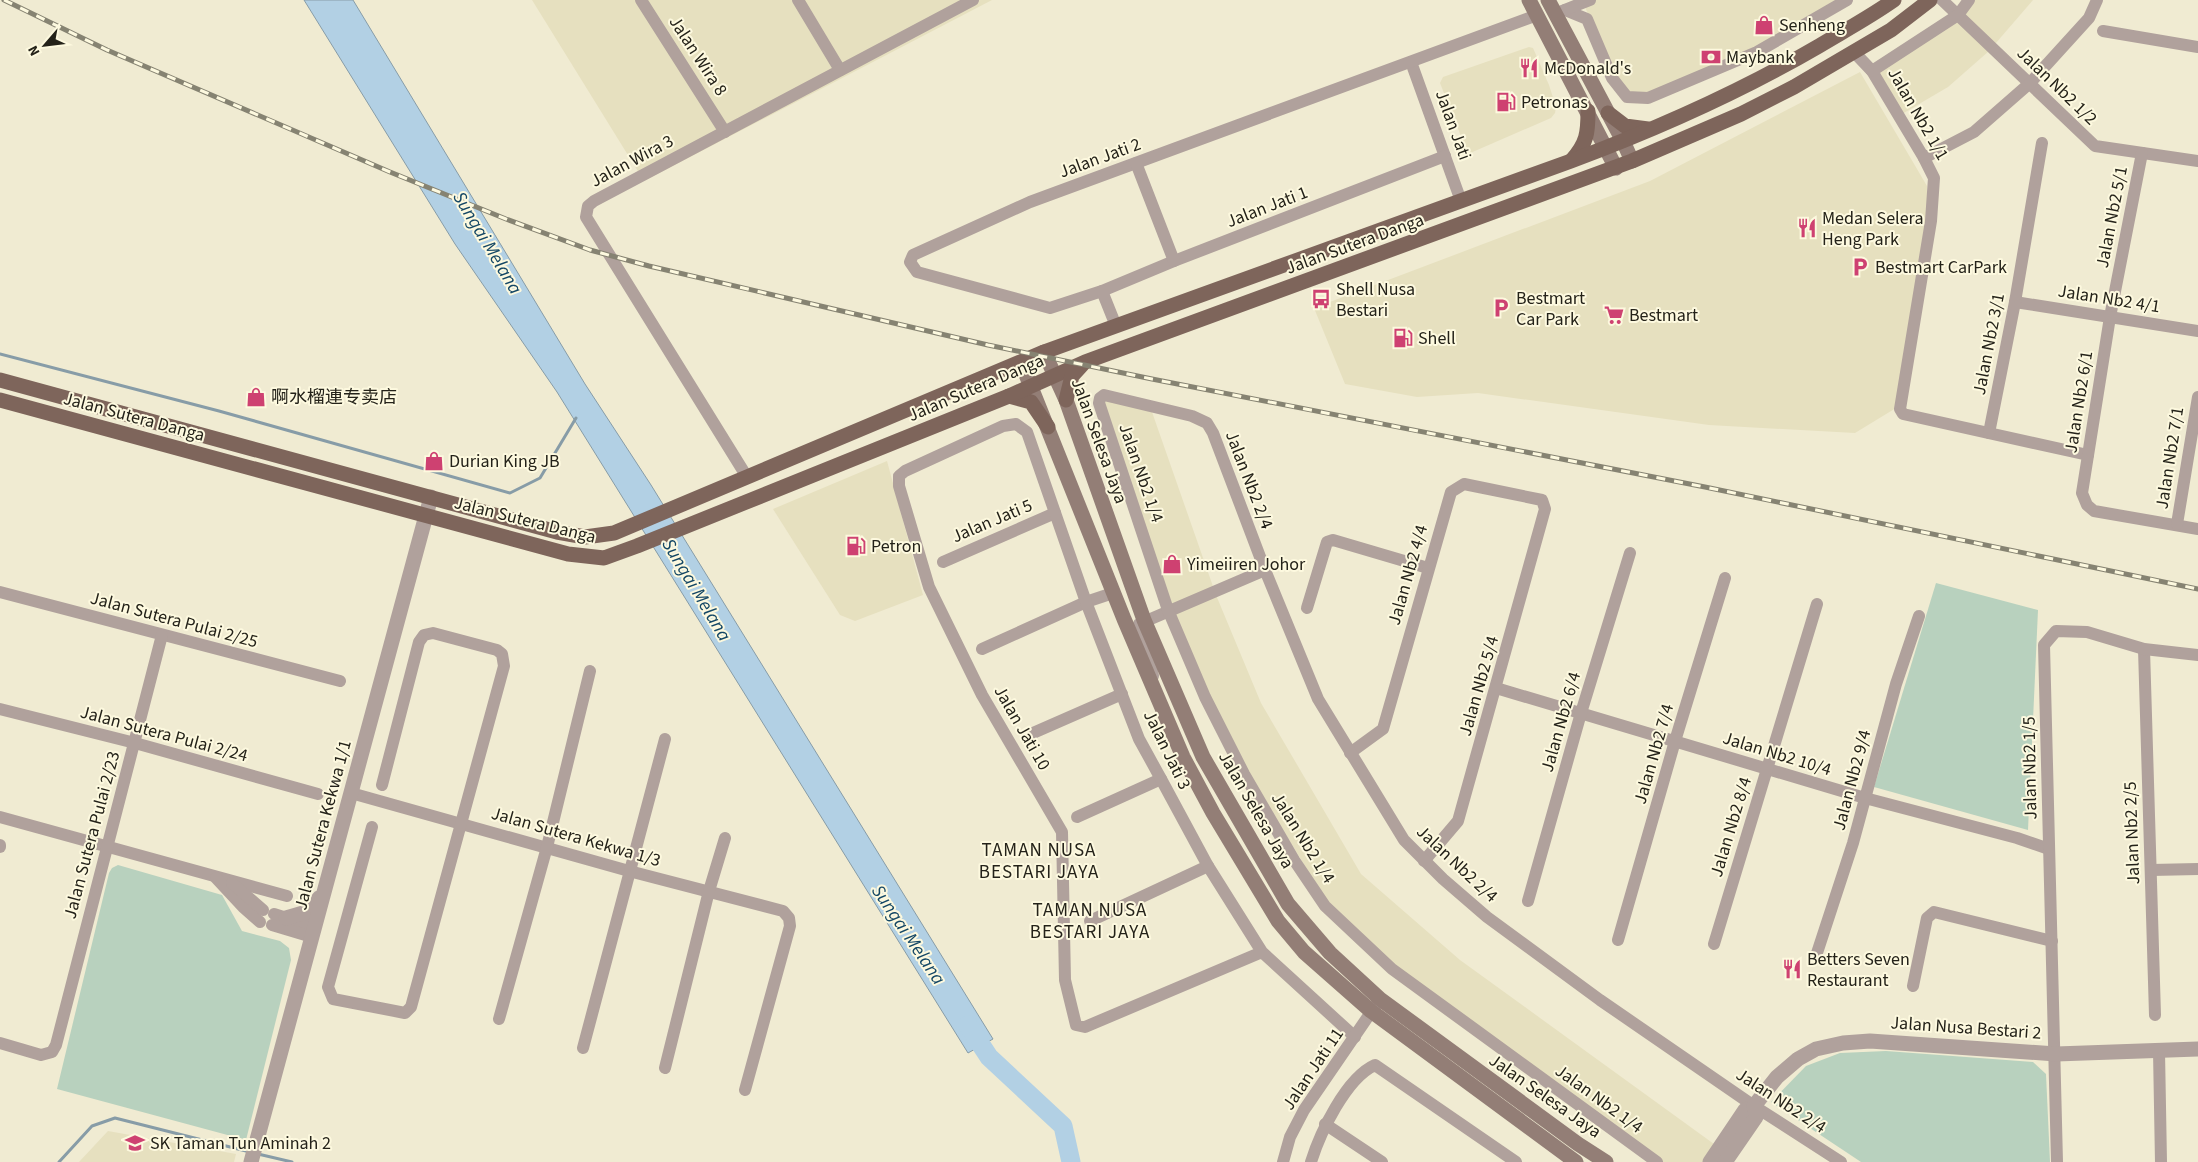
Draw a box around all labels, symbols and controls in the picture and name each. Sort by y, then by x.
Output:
street label: Jalan Wira 8 [663,11,733,101]
place label: Senheng [1779,13,1845,38]
shop icon: Senheng [1753,14,1775,36]
north arrow [20,20,70,70]
street label: Jalan Nb2 1/2 [2011,41,2103,131]
text: N [23,42,45,59]
place label: Maybank [1726,45,1794,70]
bank icon: Maybank [1700,46,1722,68]
place label: McDonald's [1544,56,1631,81]
restaurant icon: McDonald's [1518,57,1540,79]
street label: Jalan Nb2 1/1 [1881,63,1955,165]
street label: Jalan Jati [1429,87,1477,163]
place label: Petronas [1521,90,1588,115]
fuel station icon: Petronas [1495,91,1517,113]
street label: Jalan Wira 3 [586,129,678,193]
street label: Jalan Jati 2 [1056,132,1144,184]
street label: Jalan Nb2 5/1 [2090,164,2134,270]
street label: Jalan Jati 1 [1223,180,1311,234]
water label: Sungai Melana [446,186,528,300]
place label: Medan Selera Heng Park [1822,206,1923,252]
street label: Jalan Sutera Danga [1282,207,1428,281]
restaurant icon: Medan Selera Heng Park [1796,217,1818,239]
place label: Bestmart CarPark [1875,255,2007,280]
parking icon: Bestmart CarPark [1849,256,1871,278]
place label: Shell Nusa Bestari [1336,277,1415,323]
street label: Jalan Nb2 4/1 [2056,279,2162,319]
place label: Bestmart Car Park [1516,286,1585,332]
bus stop icon: Shell Nusa Bestari [1310,288,1332,310]
street label: Jalan Nb2 3/1 [1967,291,2011,397]
parking icon: Bestmart Car Park [1490,297,1512,319]
place label: Bestmart [1629,303,1698,328]
supermarket icon: Bestmart [1603,304,1625,326]
place label: Shell [1418,326,1456,351]
fuel station icon: Shell [1392,327,1414,349]
street label: Jalan Sutera Danga [904,348,1048,428]
street label: Jalan Nb2 6/1 [2059,349,2099,455]
street label: Jalan Selesa Jaya [1065,375,1133,507]
place label: 啊水榴連专卖店 [271,385,397,410]
street label: Jalan Sutera Danga [61,386,207,448]
shop icon: 啊水榴連专卖店 [245,386,267,408]
street label: Jalan Nb2 7/1 [2150,405,2190,511]
street label: Jalan Nb2 1/4 [1112,420,1170,526]
street label: Jalan Nb2 2/4 [1219,427,1279,533]
place label: Durian King JB [449,449,560,474]
shop icon: Durian King JB [423,450,445,472]
street label: Jalan Sutera Danga [451,490,599,550]
street label: Jalan Jati 5 [948,493,1036,549]
street label: Jalan Nb2 4/4 [1382,522,1434,628]
water label: Sungai Melana [655,533,737,647]
place label: Petron [871,534,921,559]
fuel station icon: Petron [845,535,867,557]
place label: Yimeiiren Johor [1186,552,1306,577]
shop icon: Yimeiiren Johor [1161,553,1183,575]
street label: Jalan Sutera Pulai 2/25 [88,586,260,654]
street label: Jalan Nb2 5/4 [1453,633,1505,739]
street label: Jalan Nb2 6/4 [1535,669,1587,775]
street label: Jalan Jati 10 [988,681,1056,775]
street label: Jalan Sutera Pulai 2/24 [78,700,250,768]
street label: Jalan Nb2 7/4 [1628,701,1680,807]
street label: Jalan Jati 3 [1137,706,1197,794]
street label: Jalan Nb2 1/5 [2017,716,2043,820]
street label: Jalan Nb2 10/4 [1720,726,1834,782]
street label: Jalan Nb2 9/4 [1827,727,1877,833]
street label: Jalan Sutera Kekwa 1/1 [288,737,358,913]
street label: Jalan Selesa Jaya [1212,747,1300,873]
street label: Jalan Sutera Pulai 2/23 [58,749,126,921]
street label: Jalan Nb2 8/4 [1704,774,1758,880]
street label: Jalan Nb2 2/5 [2118,781,2146,885]
street label: Jalan Nb2 1/4 [1265,788,1341,888]
street label: Jalan Sutera Kekwa 1/3 [488,801,664,873]
street label: Jalan Nb2 2/4 [1411,820,1503,908]
district label: TAMAN NUSA BESTARI JAYA [979,837,1099,886]
water label: Sungai Melana [864,880,952,990]
district label: TAMAN NUSA BESTARI JAYA [1030,897,1150,946]
place label: Betters Seven Restaurant [1807,947,1910,993]
restaurant icon: Betters Seven Restaurant [1781,958,1803,980]
street label: Jalan Nusa Bestari 2 [1890,1010,2042,1046]
street label: Jalan Jati 11 [1276,1023,1350,1115]
street label: Jalan Selesa Jaya [1484,1048,1606,1144]
street label: Jalan Nb2 1/4 [1550,1059,1648,1139]
street label: Jalan Nb2 2/4 [1731,1062,1831,1140]
place label: SK Taman Tun Aminah 2 [150,1131,331,1156]
school or university icon: SK Taman Tun Aminah 2 [124,1132,146,1154]

